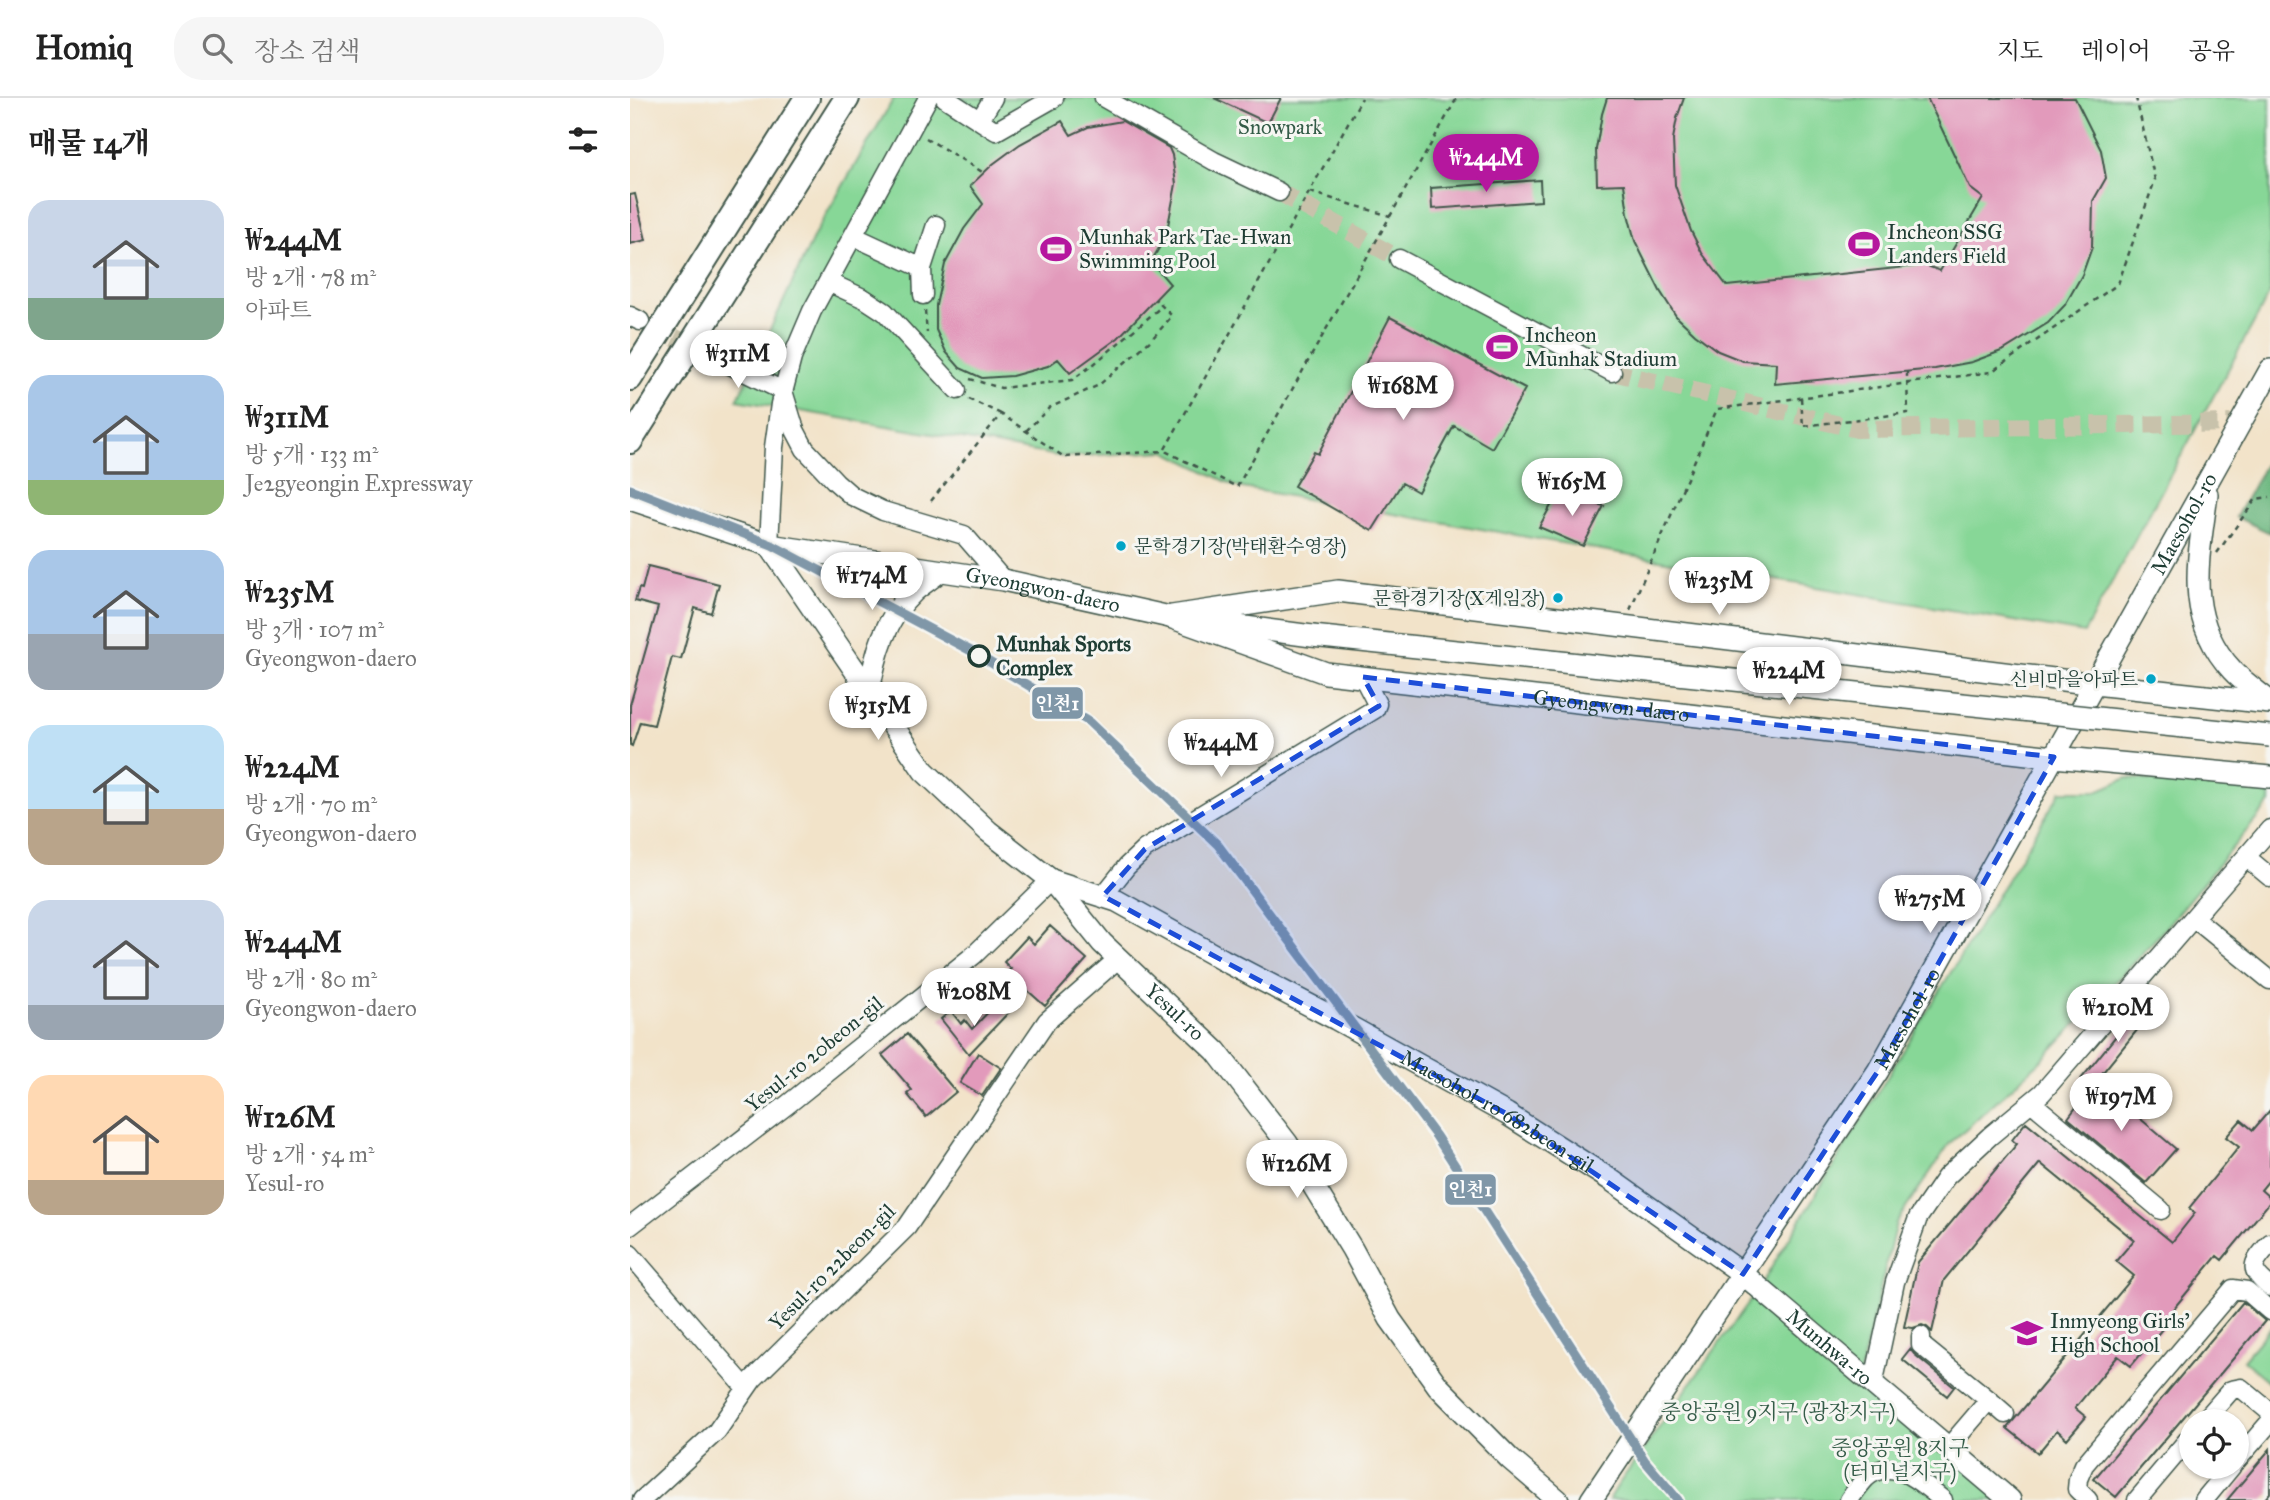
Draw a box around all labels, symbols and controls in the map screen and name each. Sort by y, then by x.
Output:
search box [174,17,664,80]
text: Homiq [35,28,132,68]
icon: search [198,29,236,67]
text: 장소 검색 [254,35,360,67]
text: 지도 [1997,36,2043,66]
text: 레이어 [2081,36,2151,66]
text: 공유 [2189,36,2235,66]
park label: Snowpark [1238,114,1323,140]
icon: filters [564,121,602,159]
text: 매물 14개 [28,125,150,161]
pin: ₩244M [1437,134,1535,194]
text: ₩244M [1449,143,1523,171]
place label: Incheon SSG Landers Field [1887,219,2007,269]
text: ₩244M [245,222,342,258]
place label: Munhak Park Tae-Hwan Swimming Pool [1079,224,1291,274]
sports icon: Incheon SSG Landers Field [1847,227,1881,261]
icon: home [84,228,168,312]
sports icon: Munhak Park Tae-Hwan Swimming Pool [1039,232,1073,266]
text: 방 2개 · 78 m² [245,263,376,291]
text: 아파트 [245,296,312,324]
place label: Incheon Munhak Stadium [1525,322,1678,372]
pin: ₩311M [689,330,787,390]
sports icon: Incheon Munhak Stadium [1485,330,1519,364]
text: ₩311M [706,339,770,367]
pin: ₩168M [1354,362,1452,422]
text: ₩168M [1368,371,1438,399]
text: ₩311M [245,399,329,435]
icon: home [84,403,168,487]
text: 방 5개 · 133 m² [245,440,378,468]
pin: ₩165M [1523,458,1621,518]
text: ₩165M [1538,467,1606,495]
street label: Maesohol-ro [2145,468,2223,579]
text: Je2gyeongin Expressway [245,469,472,497]
place label: 문학경기장(박태환수영장) [1134,535,1347,559]
marker: 문학경기장(박태환수영장) [1114,539,1128,553]
pin: ₩174M [823,552,921,612]
pin: ₩235M [1670,558,1768,617]
text: ₩174M [837,561,907,589]
street label: Gyeongwon-daero [964,562,1123,619]
text: ₩235M [1685,566,1753,594]
text: ₩235M [245,574,334,610]
icon: home [84,578,168,662]
place label: 문학경기장(X게임장) [1373,587,1545,611]
marker: 문학경기장(X게임장) [1551,591,1565,605]
text: 방 3개 · 107 m² [245,615,384,643]
place label: Munhak Sports Complex [996,631,1131,681]
text: Gyeongwon-daero [245,644,417,672]
marker: Munhak Sports Complex [968,645,990,667]
pin: ₩224M [1740,648,1838,707]
text: ₩224M [1753,656,1825,684]
place label: 신비마을아파트 [2010,668,2138,691]
marker: 신비마을아파트 [2144,672,2158,686]
pin: ₩315M [829,682,927,742]
street label: Gyeongwon-daero [1532,684,1691,728]
line badge: 인천1 [1031,686,1084,720]
text: ₩315M [845,691,911,719]
text: 인천1 [1035,692,1080,715]
pin: ₩244M [1172,720,1270,779]
text: ₩244M [1184,728,1258,756]
text: ₩224M [245,749,340,785]
icon: home [84,753,168,837]
text: 방 2개 · 70 m² [245,790,377,818]
text: Gyeongwon-daero [245,819,417,847]
pin: ₩275M [1881,876,1979,935]
text: ₩275M [1895,884,1965,912]
text: ₩244M [245,924,342,960]
icon: home [84,928,168,1012]
street label: Maesohol-ro [1868,963,1946,1074]
text: 방 2개 · 80 m² [245,965,377,993]
pin: ₩208M [925,968,1023,1028]
text: ₩208M [937,977,1011,1005]
street label: Yesul-ro [1140,978,1210,1047]
pin: ₩210M [2069,984,2167,1044]
street label: Yesul-ro 20beon-gil [740,990,889,1118]
text: ₩210M [2083,993,2153,1021]
text: Gyeongwon-daero [245,994,417,1022]
street label: Maesohol-ro 682beon-gil [1396,1044,1599,1179]
pin: ₩197M [2072,1074,2170,1133]
text: ₩197M [2086,1082,2156,1110]
text: ₩126M [245,1099,336,1135]
icon: home [84,1103,168,1187]
text: 방 2개 · 54 m² [245,1140,375,1168]
pin: ₩126M [1248,1140,1346,1200]
text: ₩126M [1262,1149,1332,1177]
text: Yesul-ro [245,1169,324,1197]
line badge: 인천1 [1444,1173,1497,1206]
text: 인천1 [1448,1178,1493,1201]
street label: Yesul-ro 22beon-gil [763,1198,901,1336]
street label: Munhwa-ro [1781,1303,1878,1391]
place label: Inmyeong Girls’ High School [2050,1308,2190,1358]
school or university icon: Inmyeong Girls’ High School [2010,1316,2044,1350]
park label: 중앙공원 9지구 (광장지구) [1661,1399,1895,1425]
map controls [2179,1409,2249,1479]
button: locate [2179,1409,2249,1479]
park label: 중앙공원 8지구 (터미널지구) [1831,1435,1969,1485]

